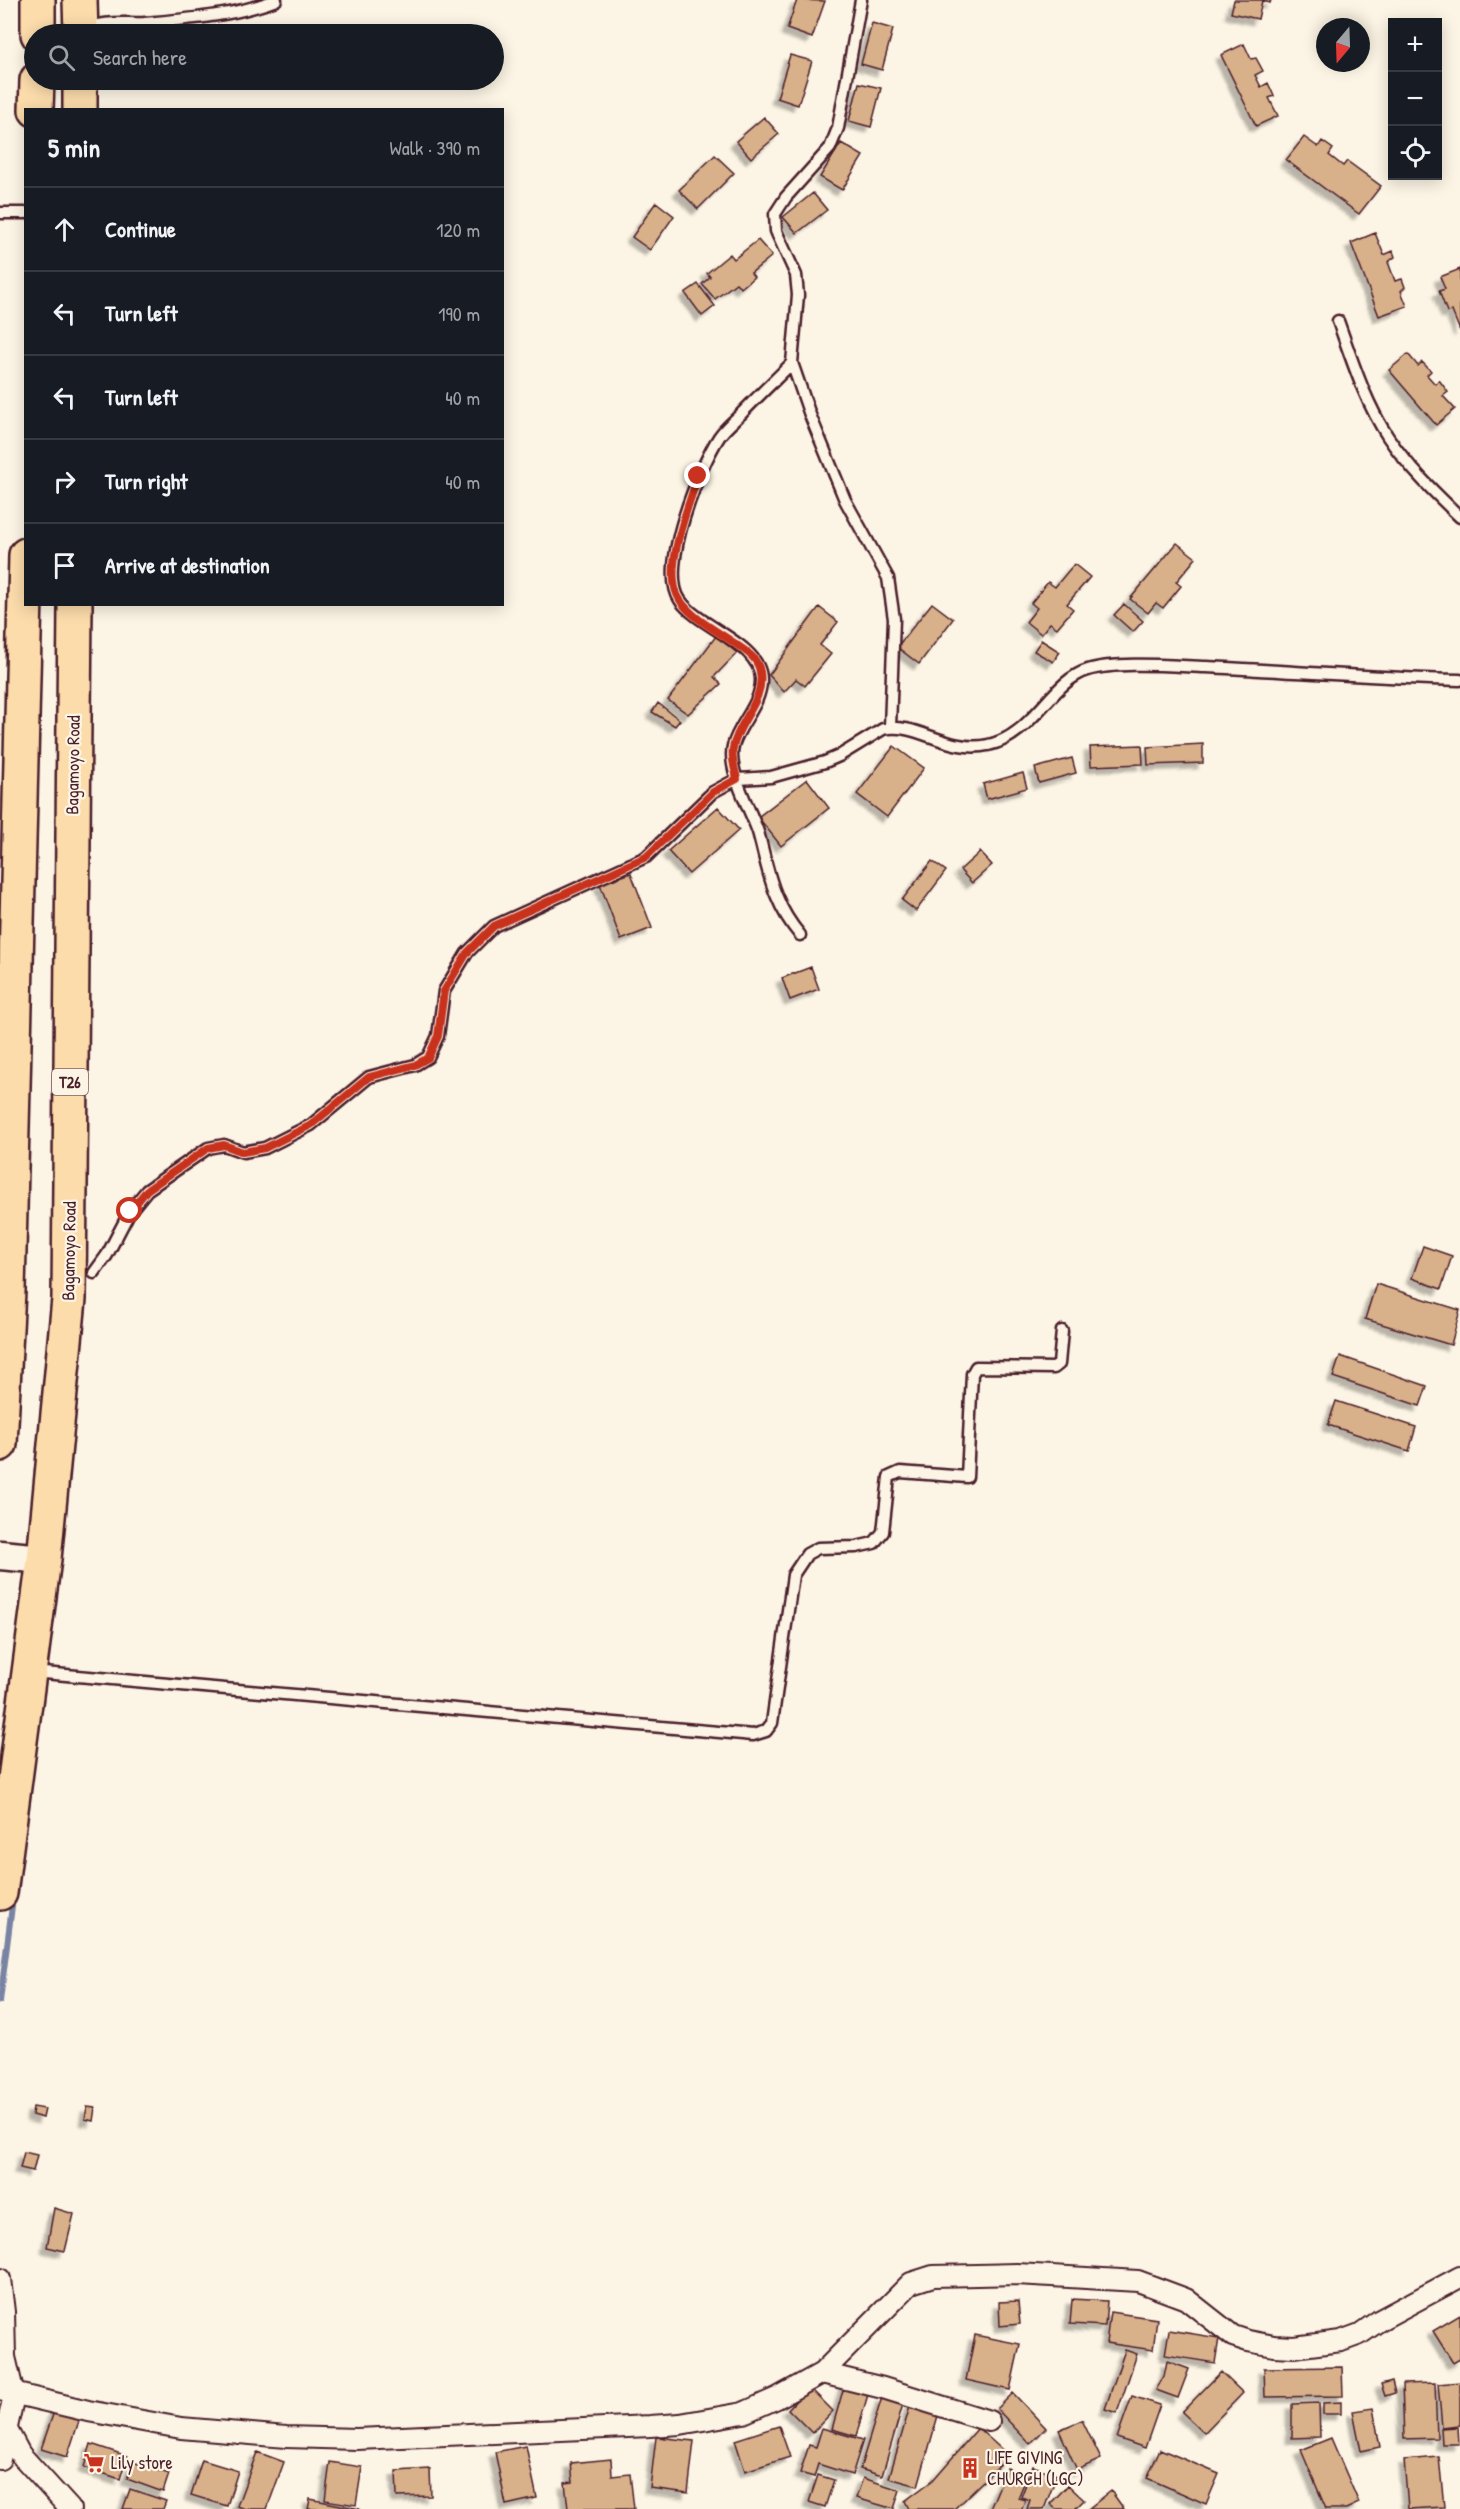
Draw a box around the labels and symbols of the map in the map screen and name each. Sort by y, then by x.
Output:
north arrow [1316,18,1370,72]
route end [684,462,710,488]
street label: Bagamoyo Road [59,715,86,815]
road number: T26 [52,1069,88,1095]
route start [116,1197,142,1223]
street label: Bagamoyo Road [55,1201,82,1301]
place label: LIFE GIVING CHURCH (LGC) [987,2445,1084,2491]
place label: Lily store [111,2450,173,2475]
supermarket icon: Lily store [82,2451,106,2475]
building icon: LIFE GIVING CHURCH (LGC) [958,2456,982,2480]

